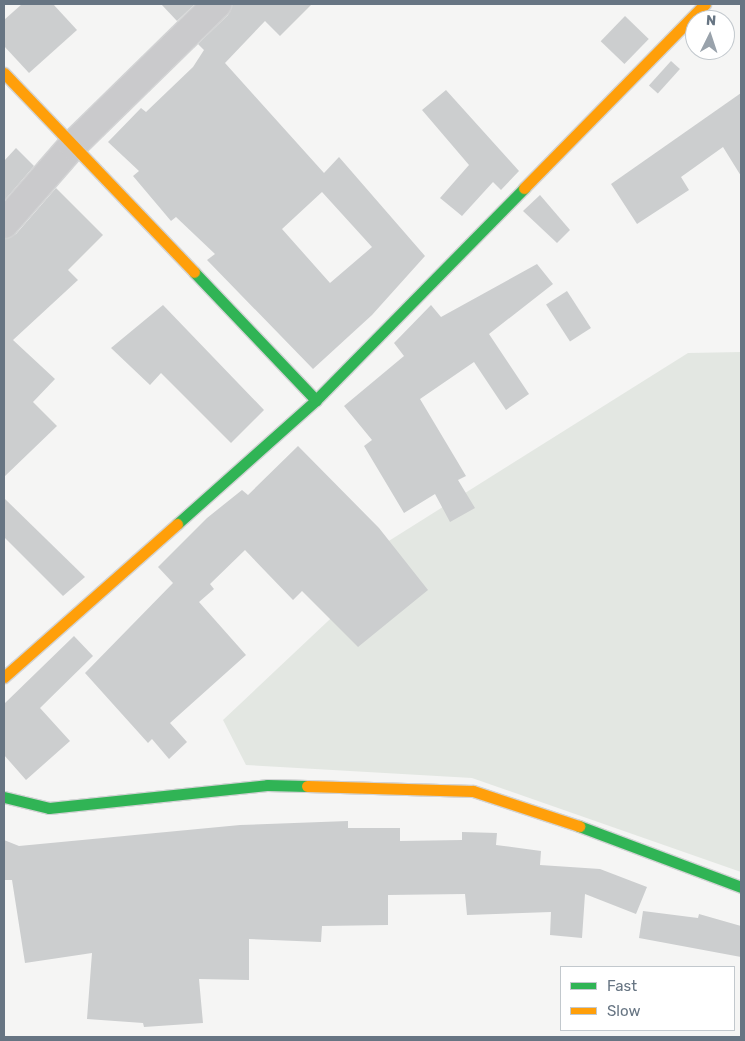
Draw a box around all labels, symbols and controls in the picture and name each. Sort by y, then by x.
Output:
north arrow [685,10,735,60]
text: N [705,12,717,29]
legend [560,966,735,1031]
text: Fast [607,977,637,995]
text: Slow [607,1002,640,1020]

